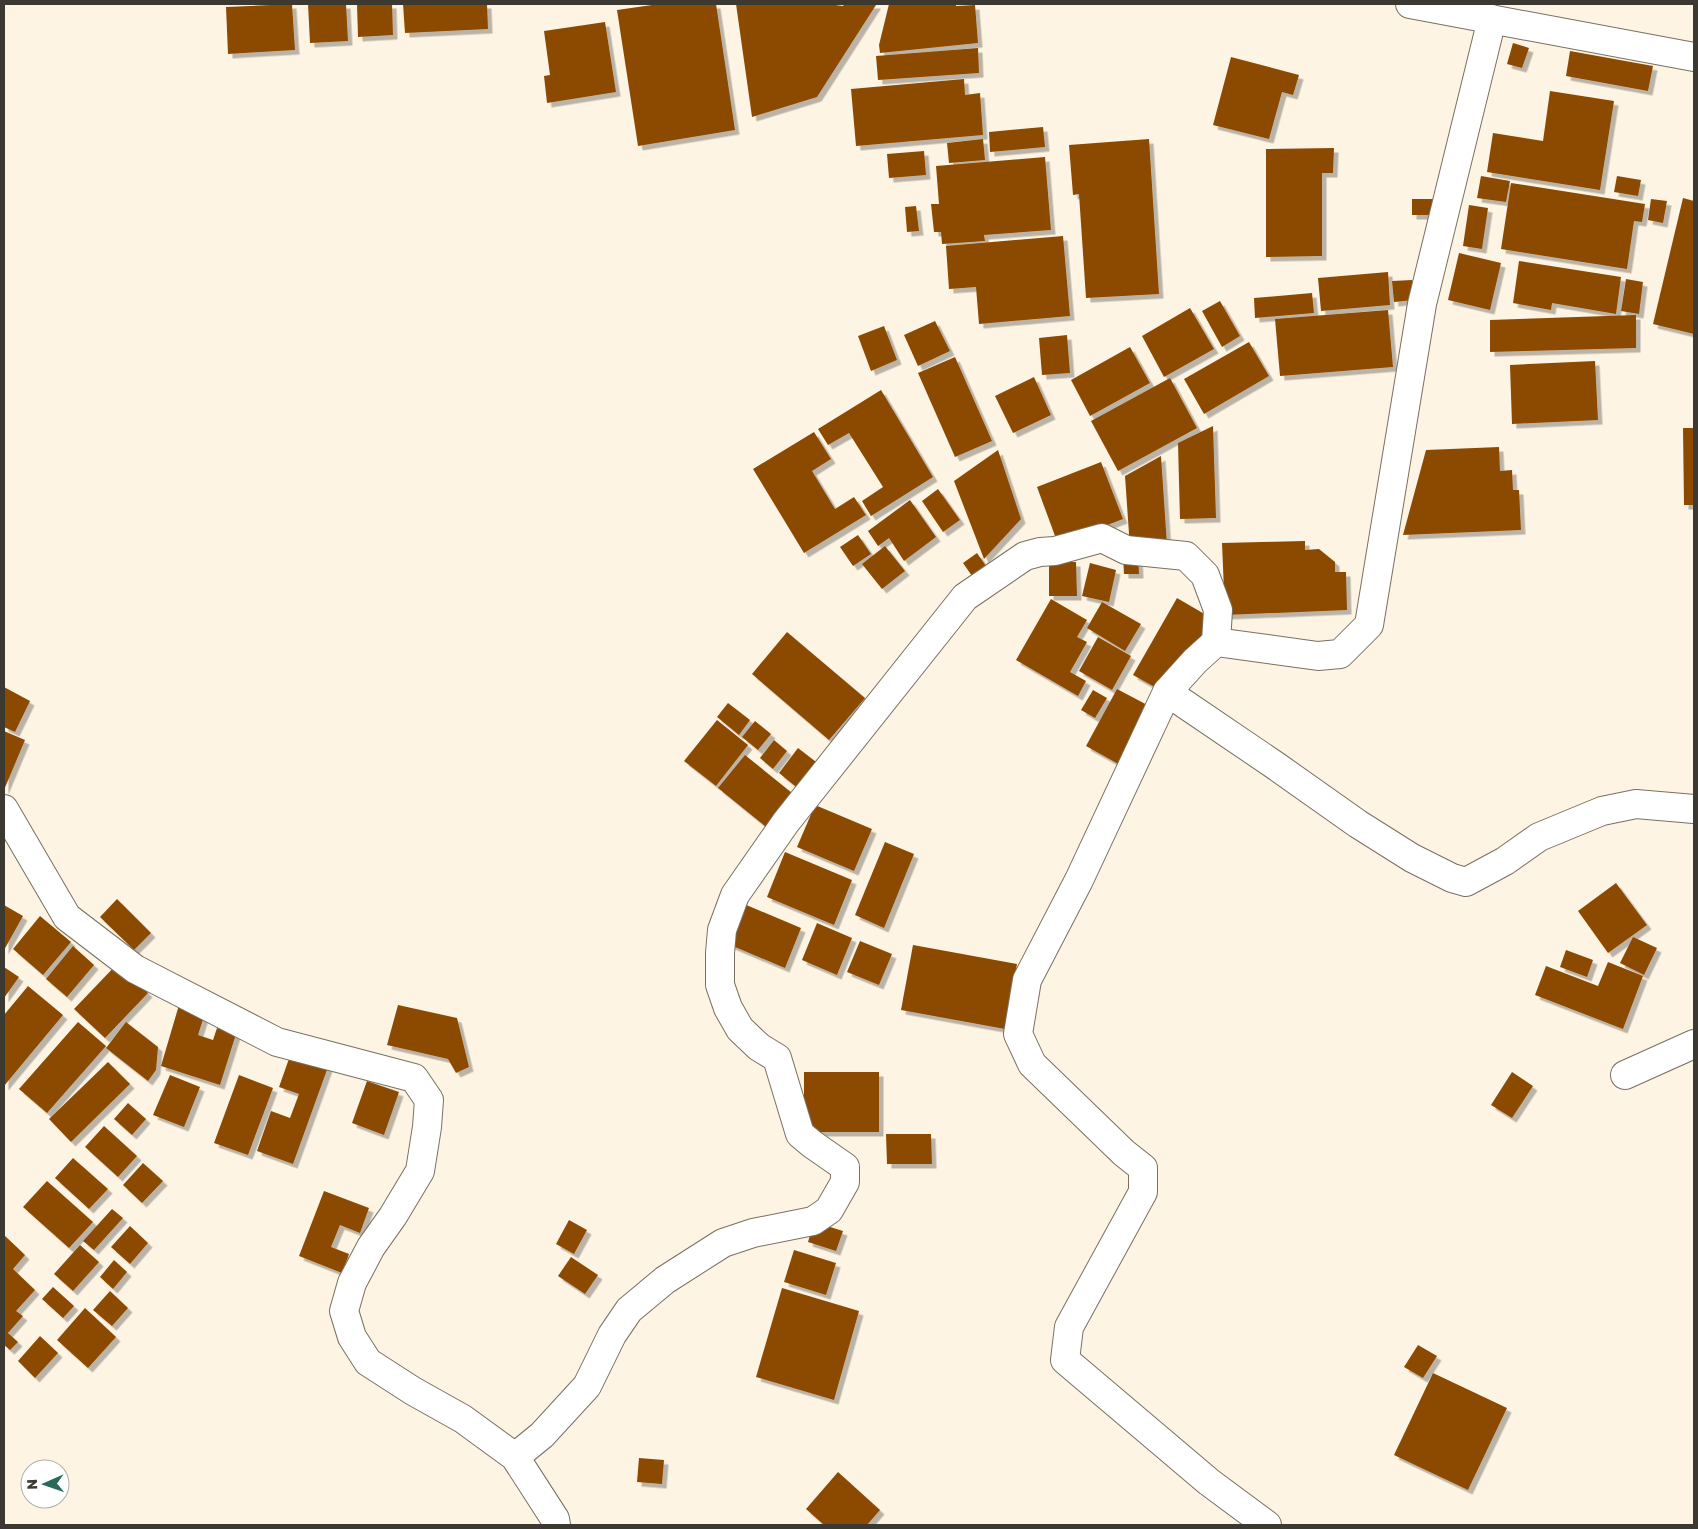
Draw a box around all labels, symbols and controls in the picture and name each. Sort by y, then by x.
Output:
north arrow [20,1459,70,1509]
text: N [23,1479,40,1490]

